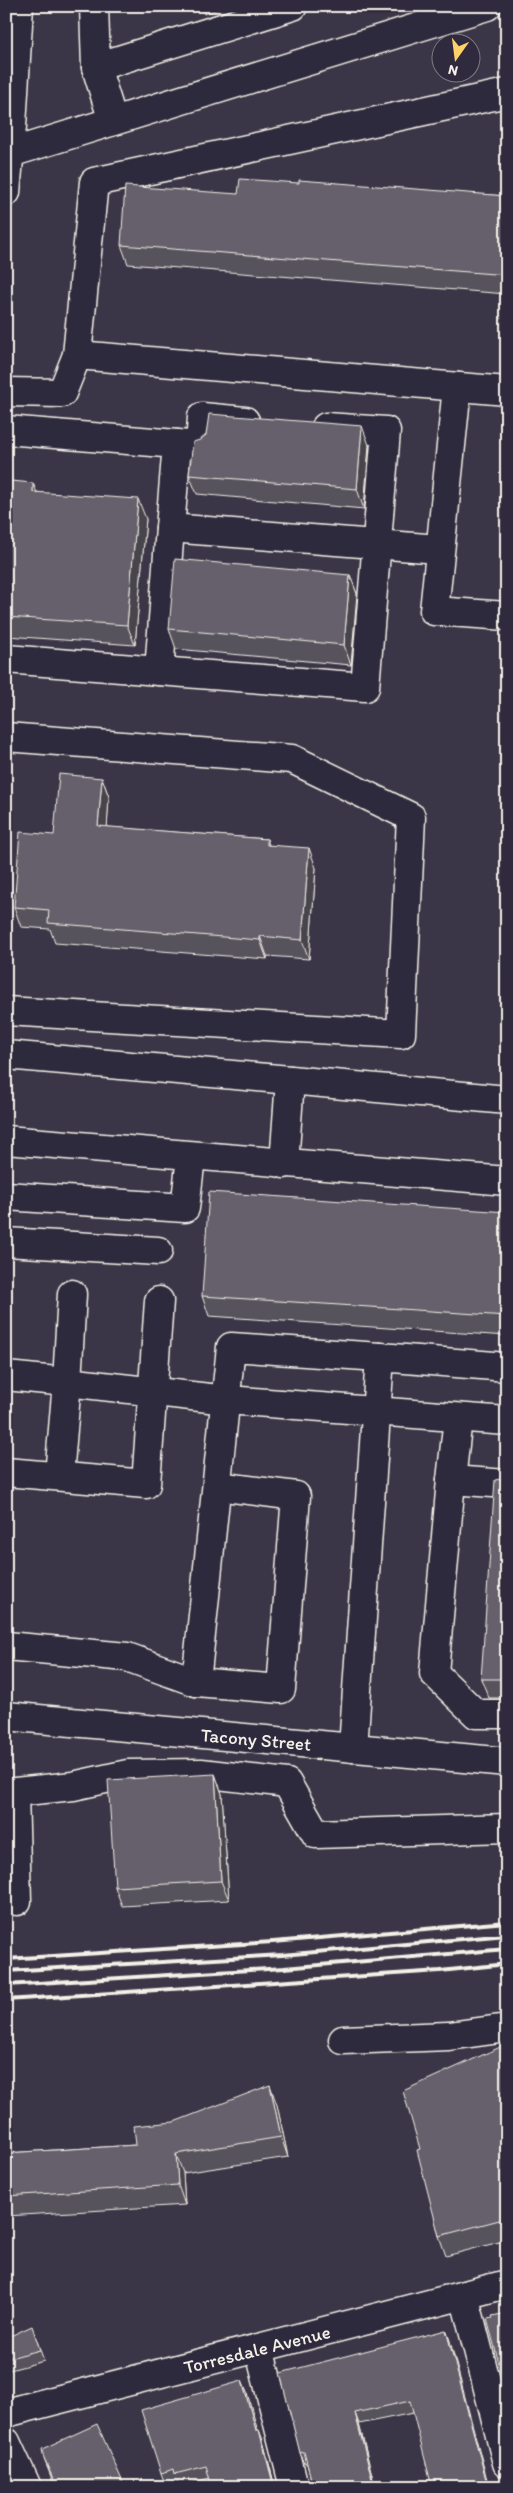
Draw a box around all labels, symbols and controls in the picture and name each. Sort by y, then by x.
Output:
north arrow [430,32,480,82]
text: N [446,61,460,80]
street label: Tacony Street [200,1723,312,1756]
street label: Torresdale Avenue [181,2320,333,2379]

